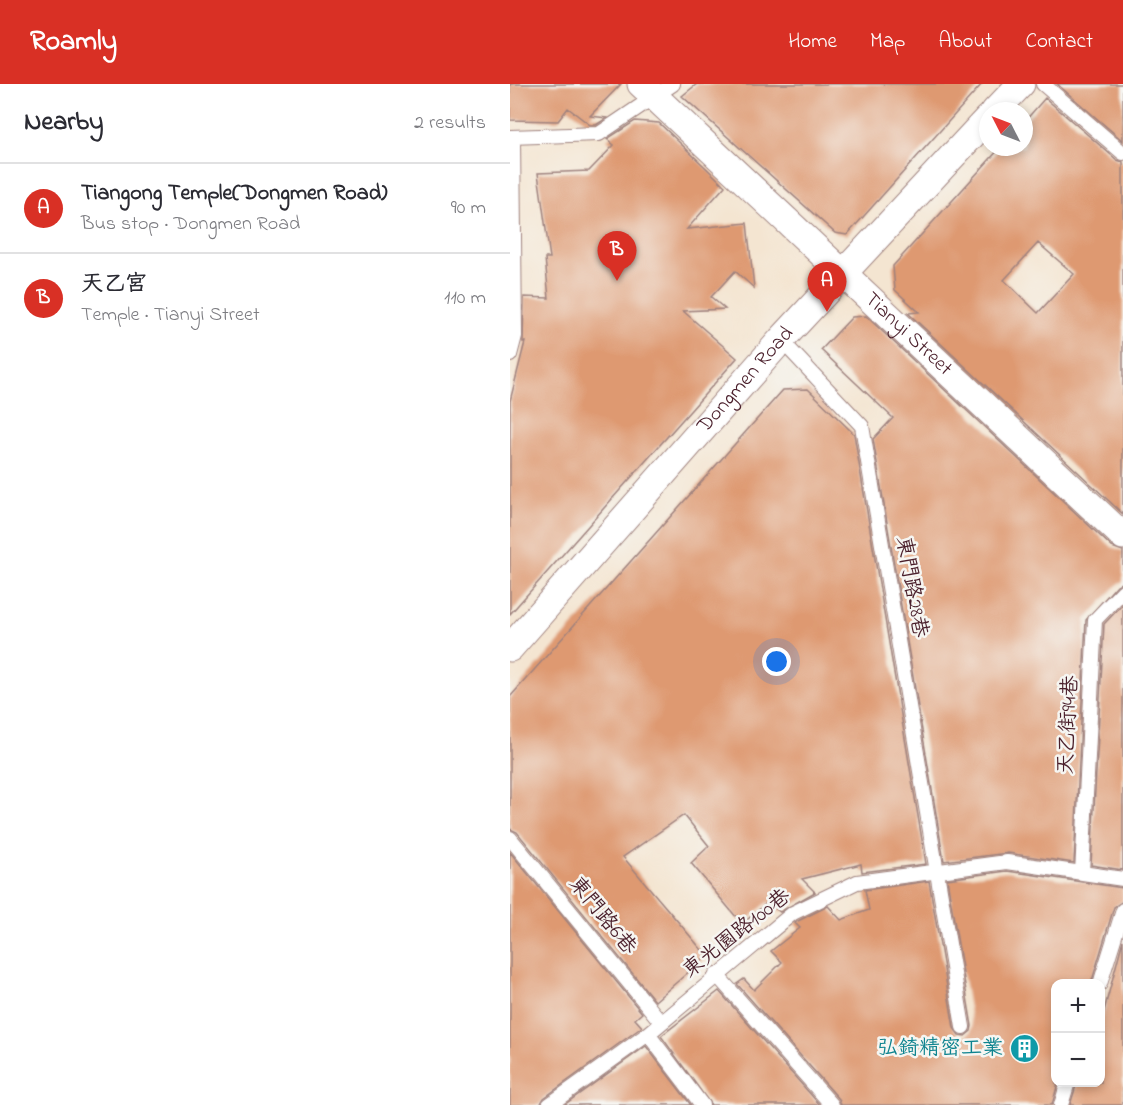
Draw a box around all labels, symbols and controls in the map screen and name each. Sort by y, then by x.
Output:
text: Roamly [30,22,117,63]
text: Home [788,27,837,57]
text: Map [870,27,905,57]
text: About [938,27,992,57]
text: Contact [1025,27,1093,57]
north arrow [979,102,1033,156]
text: Nearby [24,104,103,142]
text: 2 results [414,109,486,138]
text: Tiangong Temple(Dongmen Road) [81,178,387,210]
text: A [37,194,50,223]
text: 90 m [451,194,486,223]
text: Bus stop · Dongmen Road [81,210,300,239]
pin: B [598,232,636,281]
pin: A [808,262,846,312]
text: 天乙宮 [81,269,147,301]
text: B [37,284,50,313]
text: 110 m [444,284,486,313]
street label: Tianyi Street [857,285,959,383]
text: Temple · Tianyi Street [81,301,260,330]
street label: Dongmen Road [690,320,801,441]
street label: 東門路28巷 [887,534,935,640]
your location [762,647,791,676]
street label: 天乙街94巷 [1051,675,1087,775]
street label: 東門路6巷 [561,870,643,962]
street label: 東光園路100巷 [677,882,797,986]
map controls [1051,979,1105,1087]
button: + [1051,979,1105,1033]
building icon: 弘錡精密工業 [1008,1033,1040,1065]
button: − [1051,1033,1105,1087]
place label: 弘錡精密工業 [877,1034,1003,1064]

